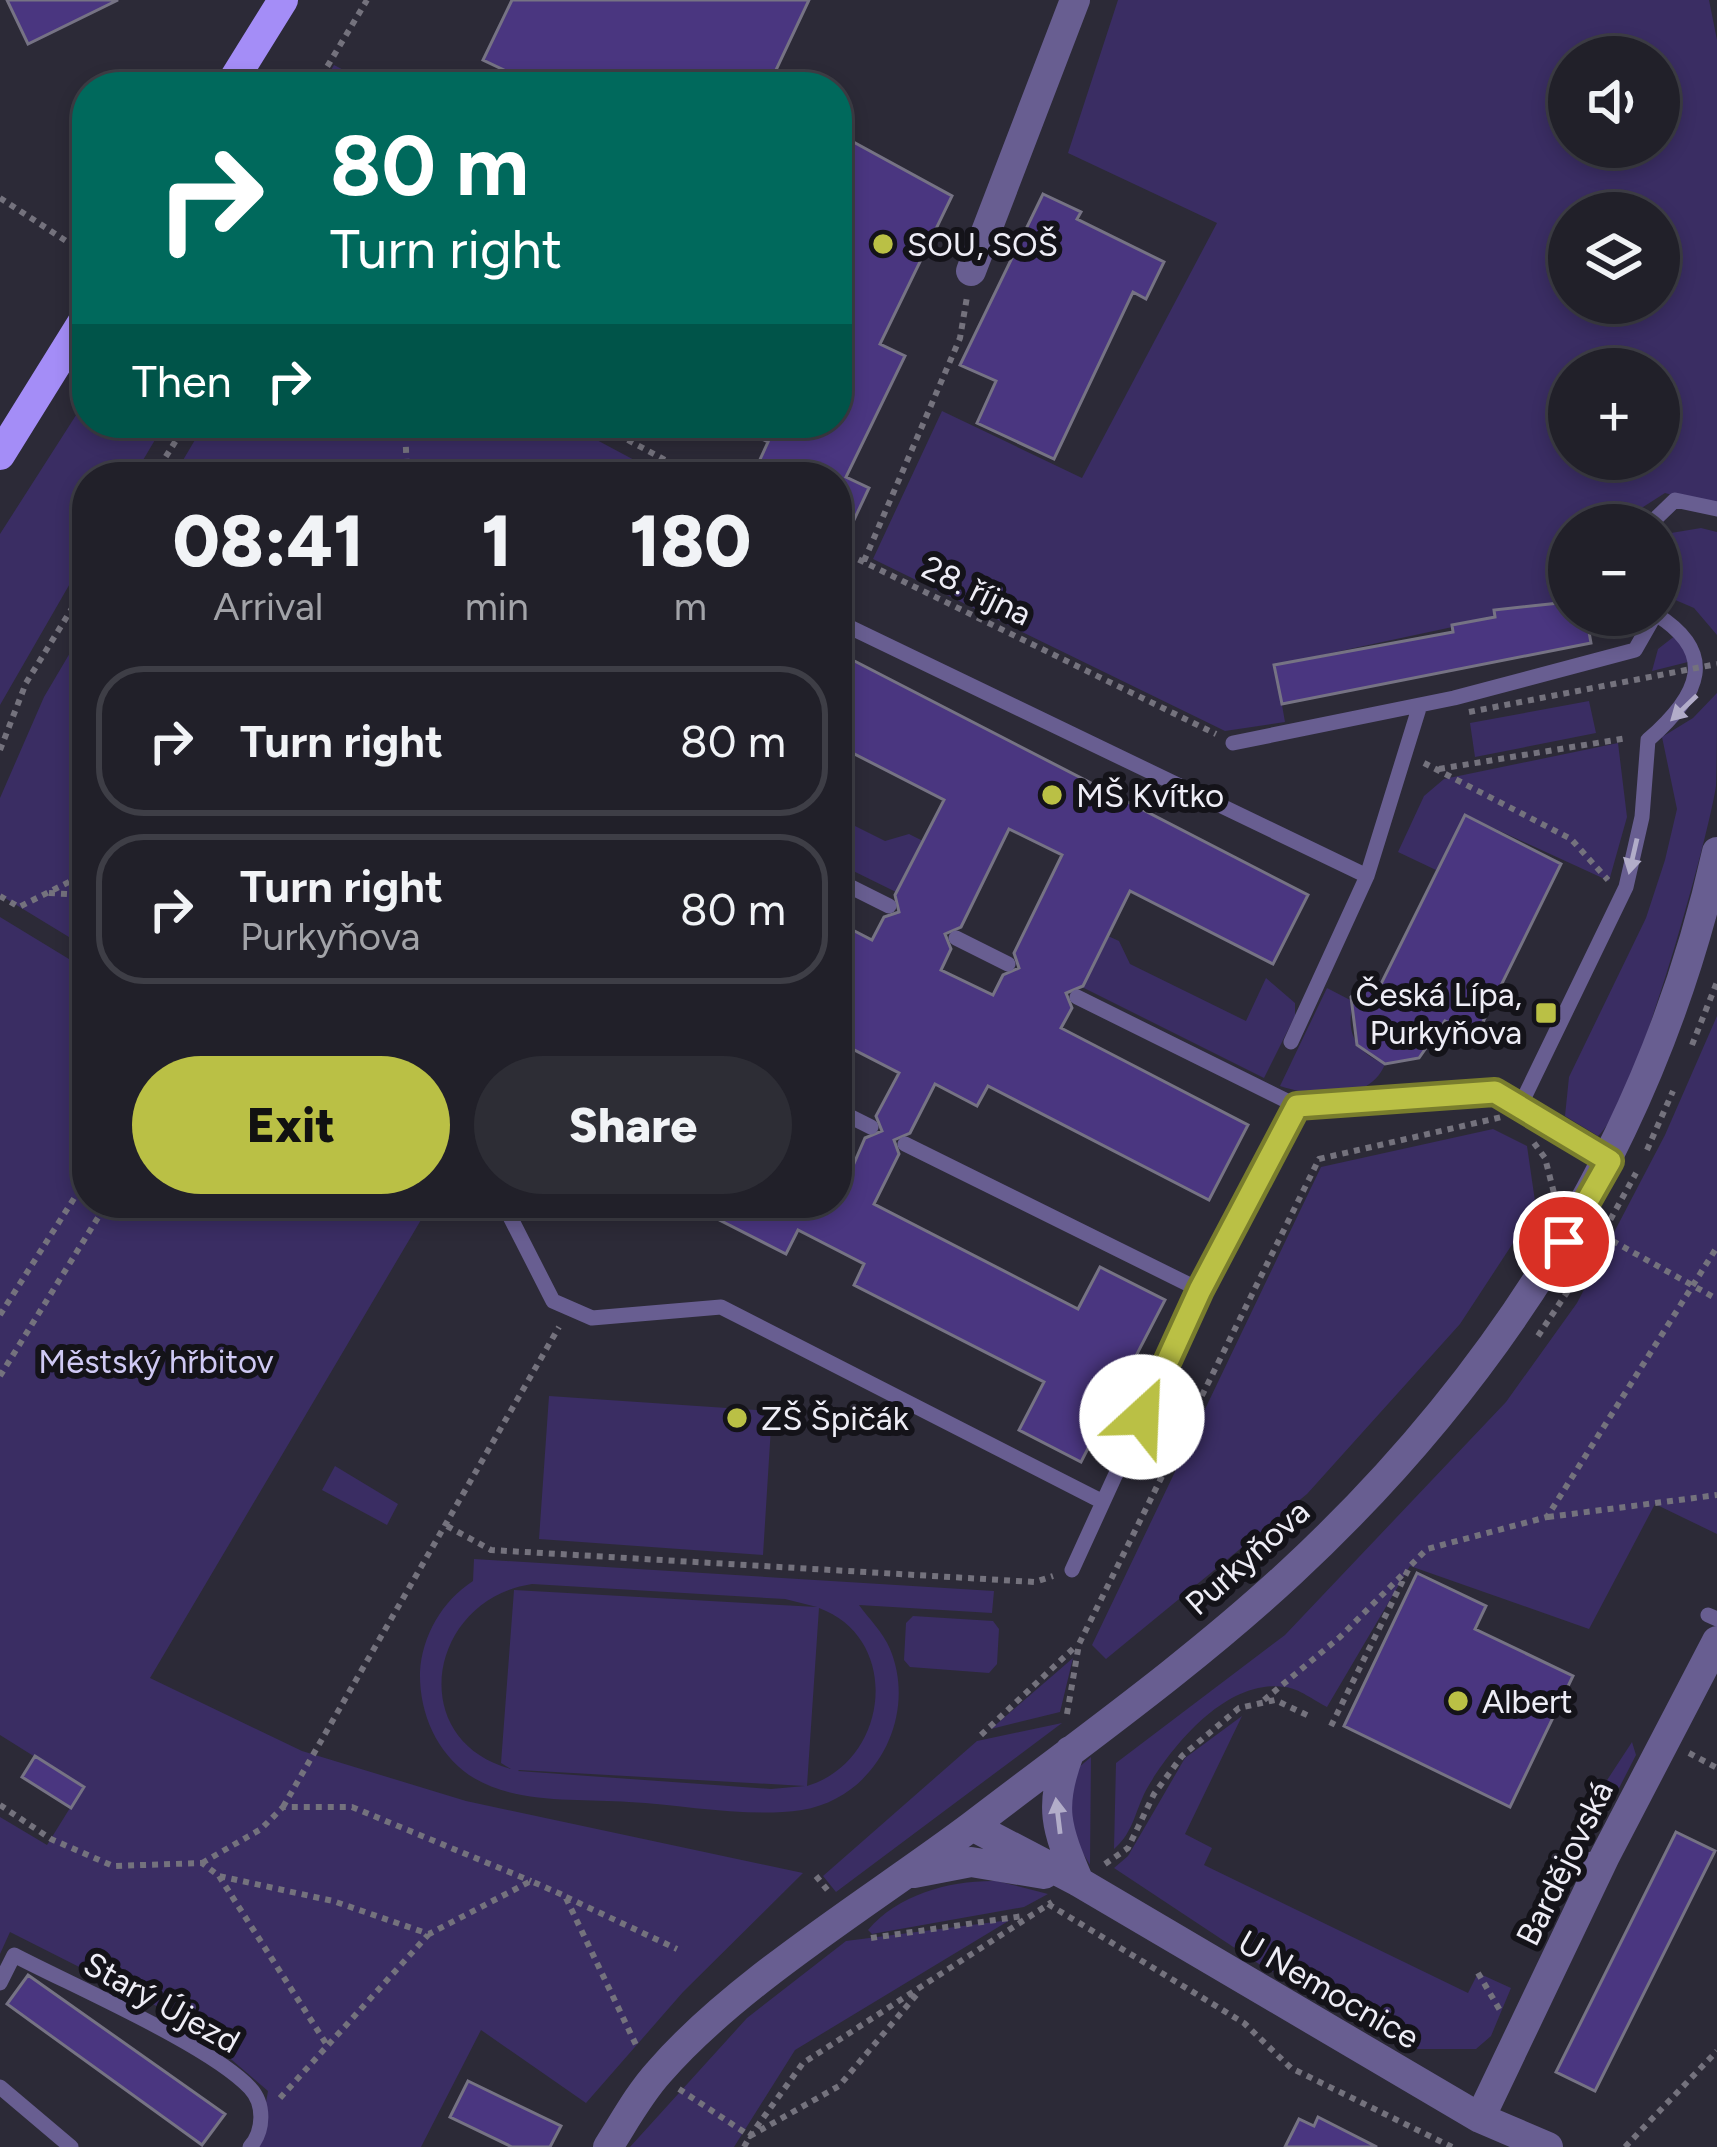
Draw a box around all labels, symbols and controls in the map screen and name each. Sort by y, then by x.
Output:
map controls [1548,36,1680,636]
button: sound [1548,36,1680,168]
text: 80 m [330,115,529,216]
icon: right [132,120,288,276]
button: layers [1548,192,1680,324]
text: Turn right [330,217,562,282]
place label: SOU, SOŠ [907,225,1058,264]
marker: SOU, SOŠ [870,231,896,257]
icon: right [256,348,322,414]
button: + [1548,348,1680,480]
text: Then [132,354,232,408]
text: 08:41 [173,498,364,584]
text: 1 [481,498,512,584]
text: 180 [630,498,751,584]
button: − [1548,504,1680,636]
street label: 28. října [916,547,1038,634]
text: Arrival [213,583,323,630]
text: min [465,583,529,630]
text: m [674,583,707,630]
one-way arrow [1670,693,1699,721]
icon: right [138,708,204,774]
text: Turn right [240,714,443,768]
text: 80 m [680,714,786,768]
place label: MŠ Kvítko [1076,776,1224,815]
marker: MŠ Kvítko [1039,782,1065,808]
one-way arrow [1623,837,1642,875]
text: Turn right [240,859,443,913]
icon: right [138,876,204,942]
text: 80 m [680,882,786,936]
text: Purkyňova [240,913,420,960]
place label: Česká Lípa, Purkyňova [1356,975,1522,1052]
marker: Česká Lípa, Purkyňova [1533,1000,1559,1026]
button: Exit [132,1056,450,1194]
button: Share [474,1056,792,1194]
pin [1513,1191,1615,1293]
icon: arrive [1531,1209,1597,1275]
park label: Městský hřbitov [38,1342,274,1381]
position arrow [1079,1354,1205,1480]
place label: ZŠ Špičák [761,1399,909,1438]
marker: ZŠ Špičák [724,1405,750,1431]
street label: Purkyňova [1178,1492,1317,1623]
place label: Albert [1482,1682,1573,1721]
marker: Albert [1445,1688,1471,1714]
street label: Bardějovská [1508,1775,1621,1952]
one-way arrow [1048,1797,1067,1835]
street label: U Nemocnice [1232,1922,1426,2057]
street label: Starý Újezd [77,1944,246,2061]

